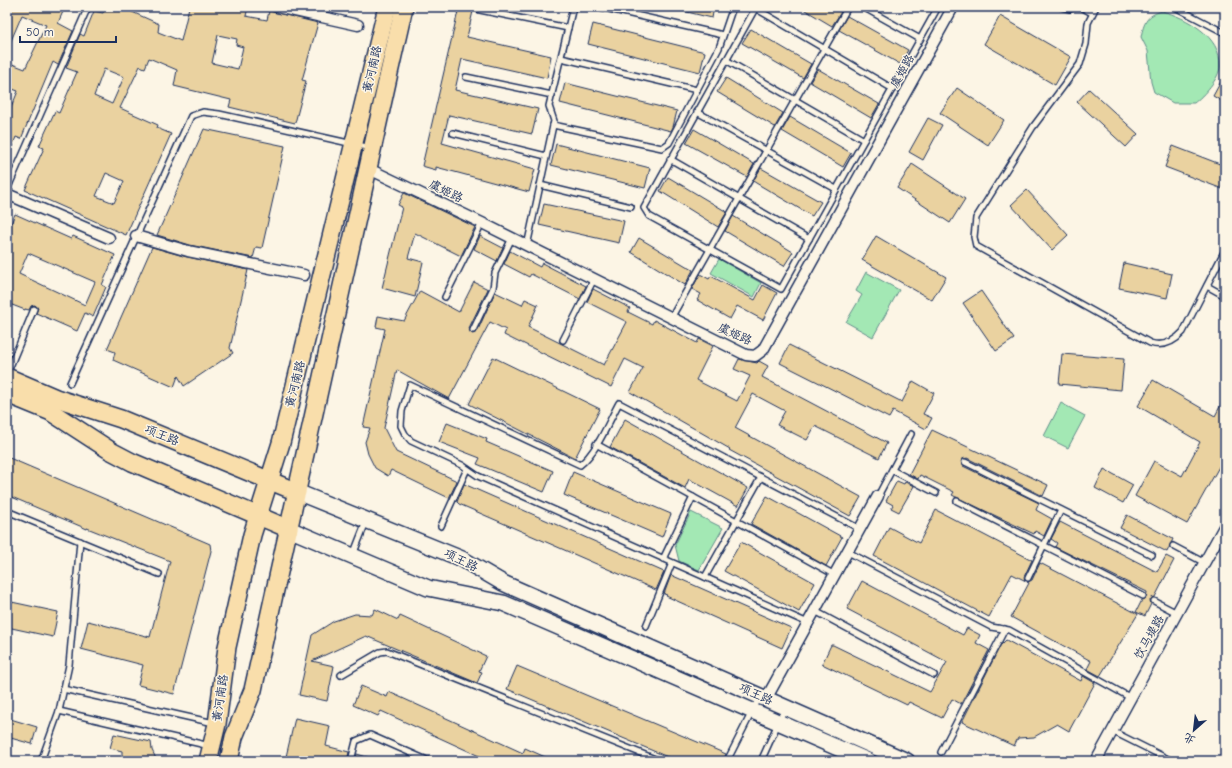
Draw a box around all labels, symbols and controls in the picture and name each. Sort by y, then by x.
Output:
scale bar [20,18,116,44]
text: 50 m [26,25,54,39]
street label: 黄河南路 [360,44,384,94]
street label: 虞姬路 [887,52,917,90]
street label: 虞姬路 [427,177,465,205]
street label: 虞姬路 [716,320,754,348]
street label: 黄河南路 [282,359,308,409]
street label: 项王路 [143,422,181,448]
street label: 项王路 [442,546,480,574]
street label: 饮马堤路 [1131,613,1167,661]
street label: 黄河南路 [210,673,230,723]
street label: 项王路 [737,680,775,708]
north arrow [1174,710,1214,750]
text: 北 [1182,730,1197,747]

